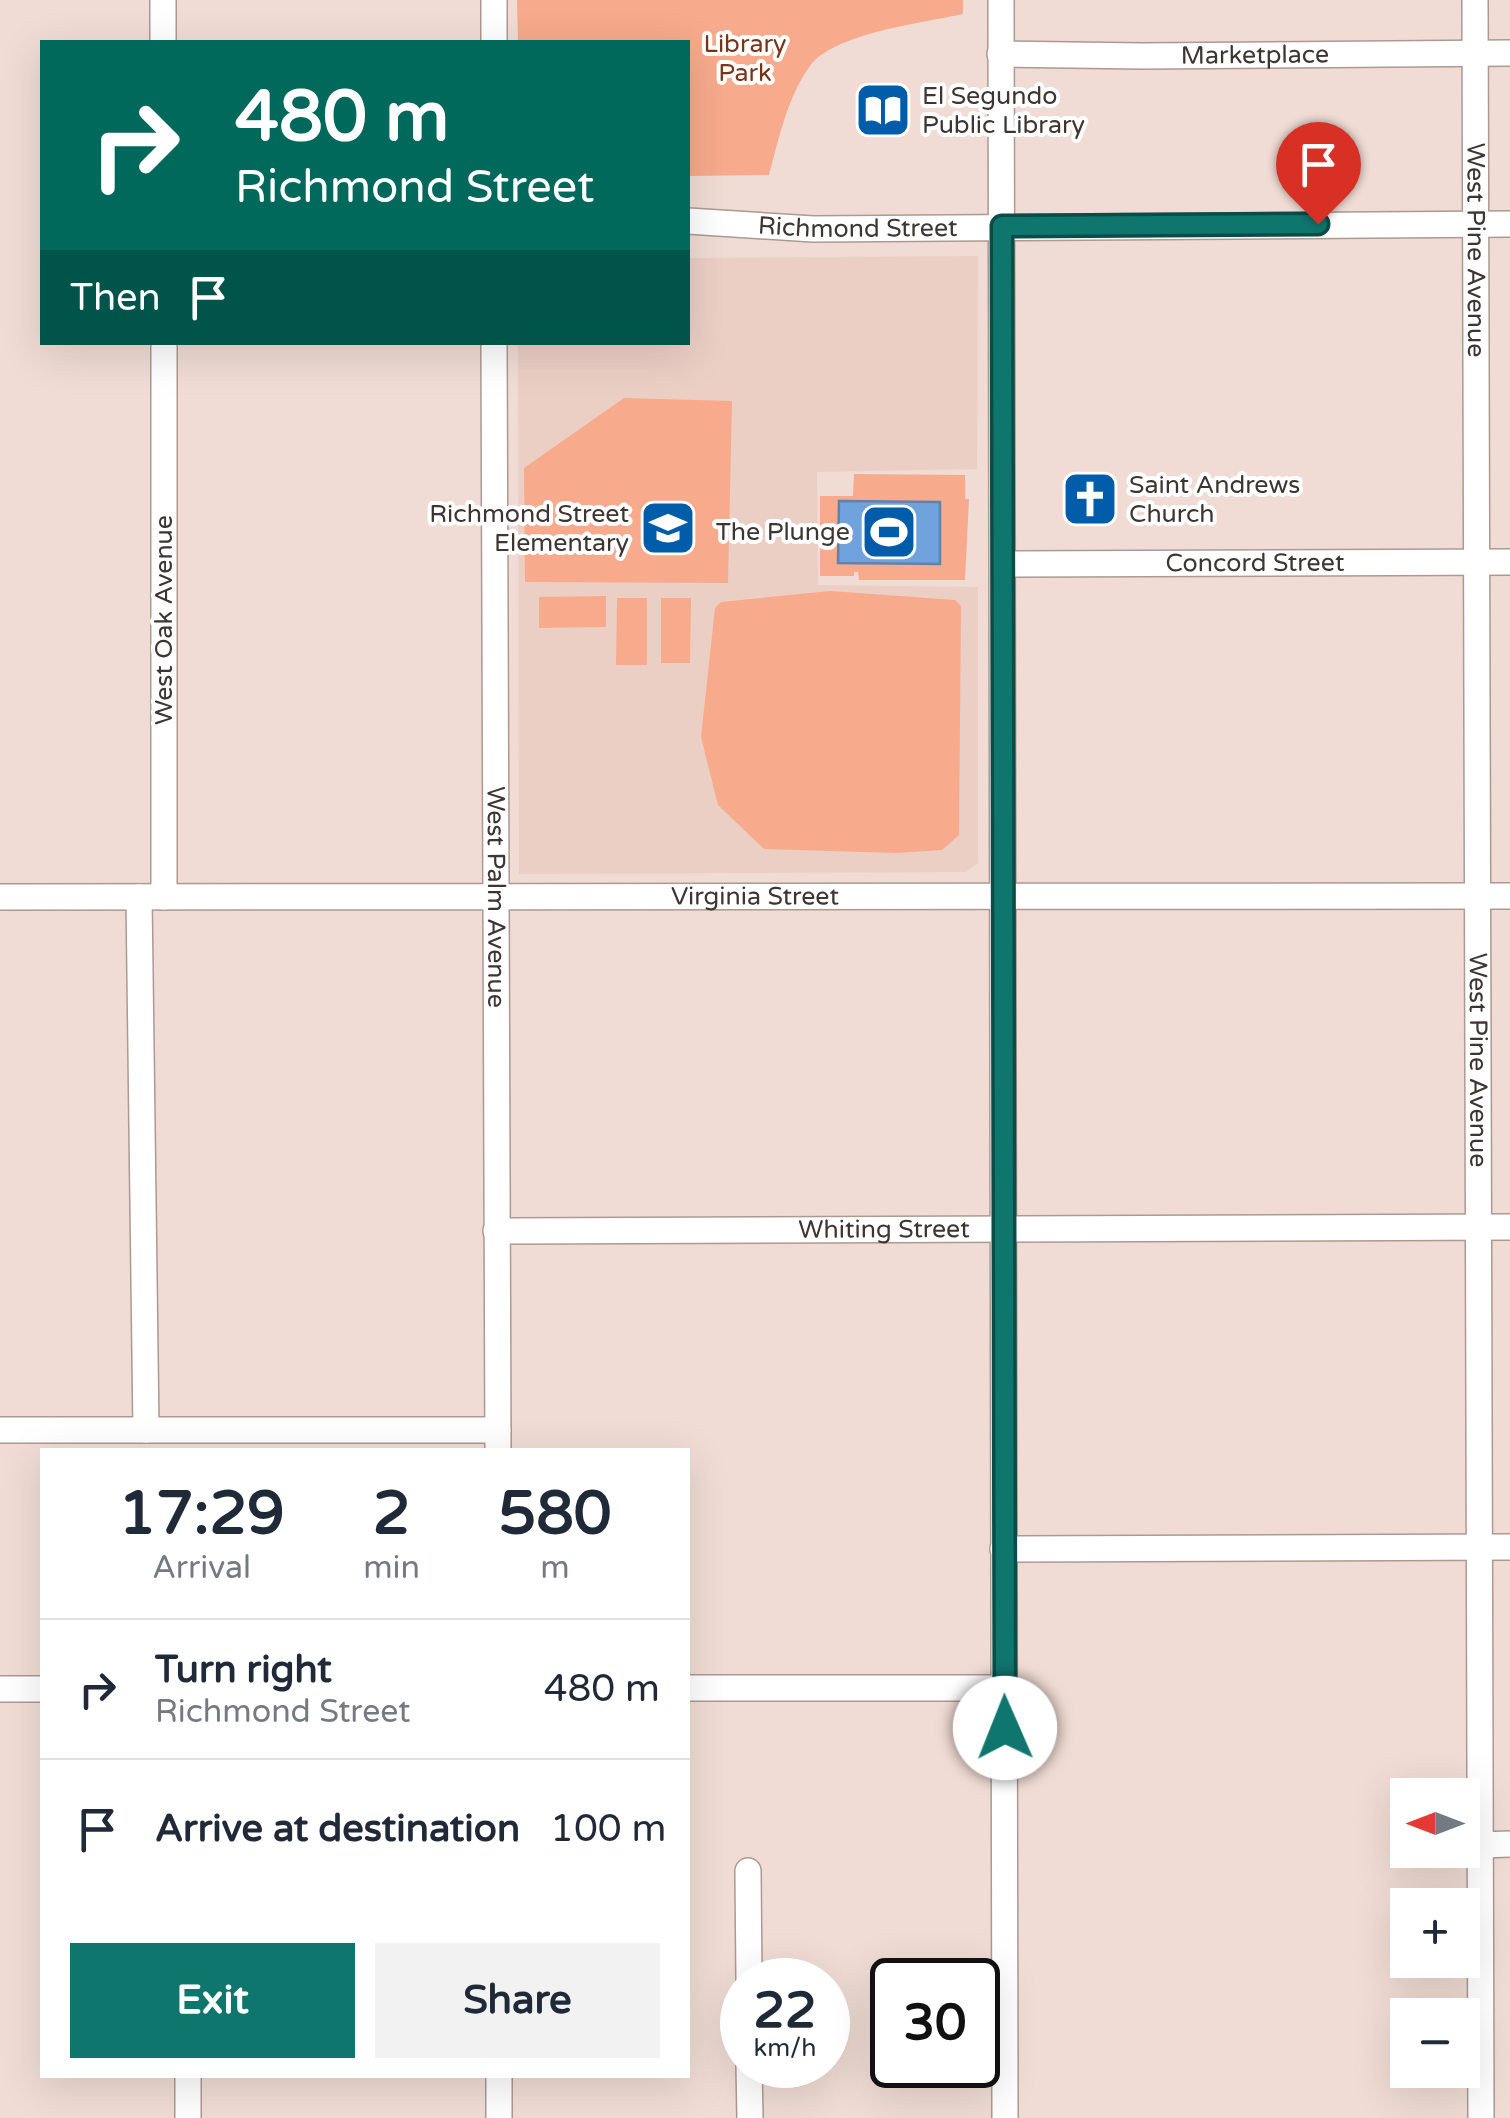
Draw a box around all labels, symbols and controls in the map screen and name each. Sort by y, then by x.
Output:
park label: Library Park [703,29,787,88]
street label: Marketplace [1181,39,1329,71]
text: 480 m [235,76,449,160]
icon: right [70,80,200,210]
library icon: El Segundo Public Library [853,80,913,140]
place label: El Segundo Public Library [922,81,1085,140]
pin [1276,122,1361,225]
icon: arrive [1291,137,1346,192]
street label: West Pine Avenue [1460,143,1491,357]
text: Richmond Street [235,161,594,215]
street label: Richmond Street [757,211,958,244]
icon: arrive [181,270,236,325]
text: Then [70,275,161,321]
church icon: Saint Andrews Church [1060,469,1120,529]
place label: Saint Andrews Church [1129,470,1300,529]
school or university icon: Richmond Street Elementary [638,498,698,558]
place label: Richmond Street Elementary [429,499,629,558]
sports icon: The Plunge [859,502,919,562]
street label: West Oak Avenue [149,515,179,725]
place label: The Plunge [716,517,850,547]
street label: Concord Street [1166,548,1345,578]
street label: West Palm Avenue [481,786,511,1008]
street label: Virginia Street [671,881,840,912]
street label: West Pine Avenue [1463,953,1493,1167]
street label: Whiting Street [798,1214,970,1245]
text: 17:29 [118,1478,285,1550]
text: 2 [373,1478,410,1550]
text: 580 [498,1478,612,1550]
text: Arrival [152,1549,251,1587]
text: min [363,1549,420,1587]
text: m [540,1549,570,1587]
text: Turn right [155,1647,332,1693]
icon: right [70,1662,125,1717]
text: 480 m [544,1666,660,1712]
position arrow [953,1676,1057,1780]
text: Richmond Street [155,1693,411,1731]
north arrow [1390,1778,1480,1868]
map controls [1390,1778,1480,2088]
icon: arrive [70,1802,125,1857]
text: Arrive at destination [155,1806,520,1852]
text: 100 m [550,1806,666,1852]
button: + [1390,1888,1480,1978]
button: Exit [70,1943,355,2058]
button: Share [375,1943,660,2058]
speed limit sign: 30 [870,1958,1000,2088]
text: 22 [754,1981,816,2041]
button: − [1390,1998,1480,2088]
text: km/h [754,2033,816,2063]

